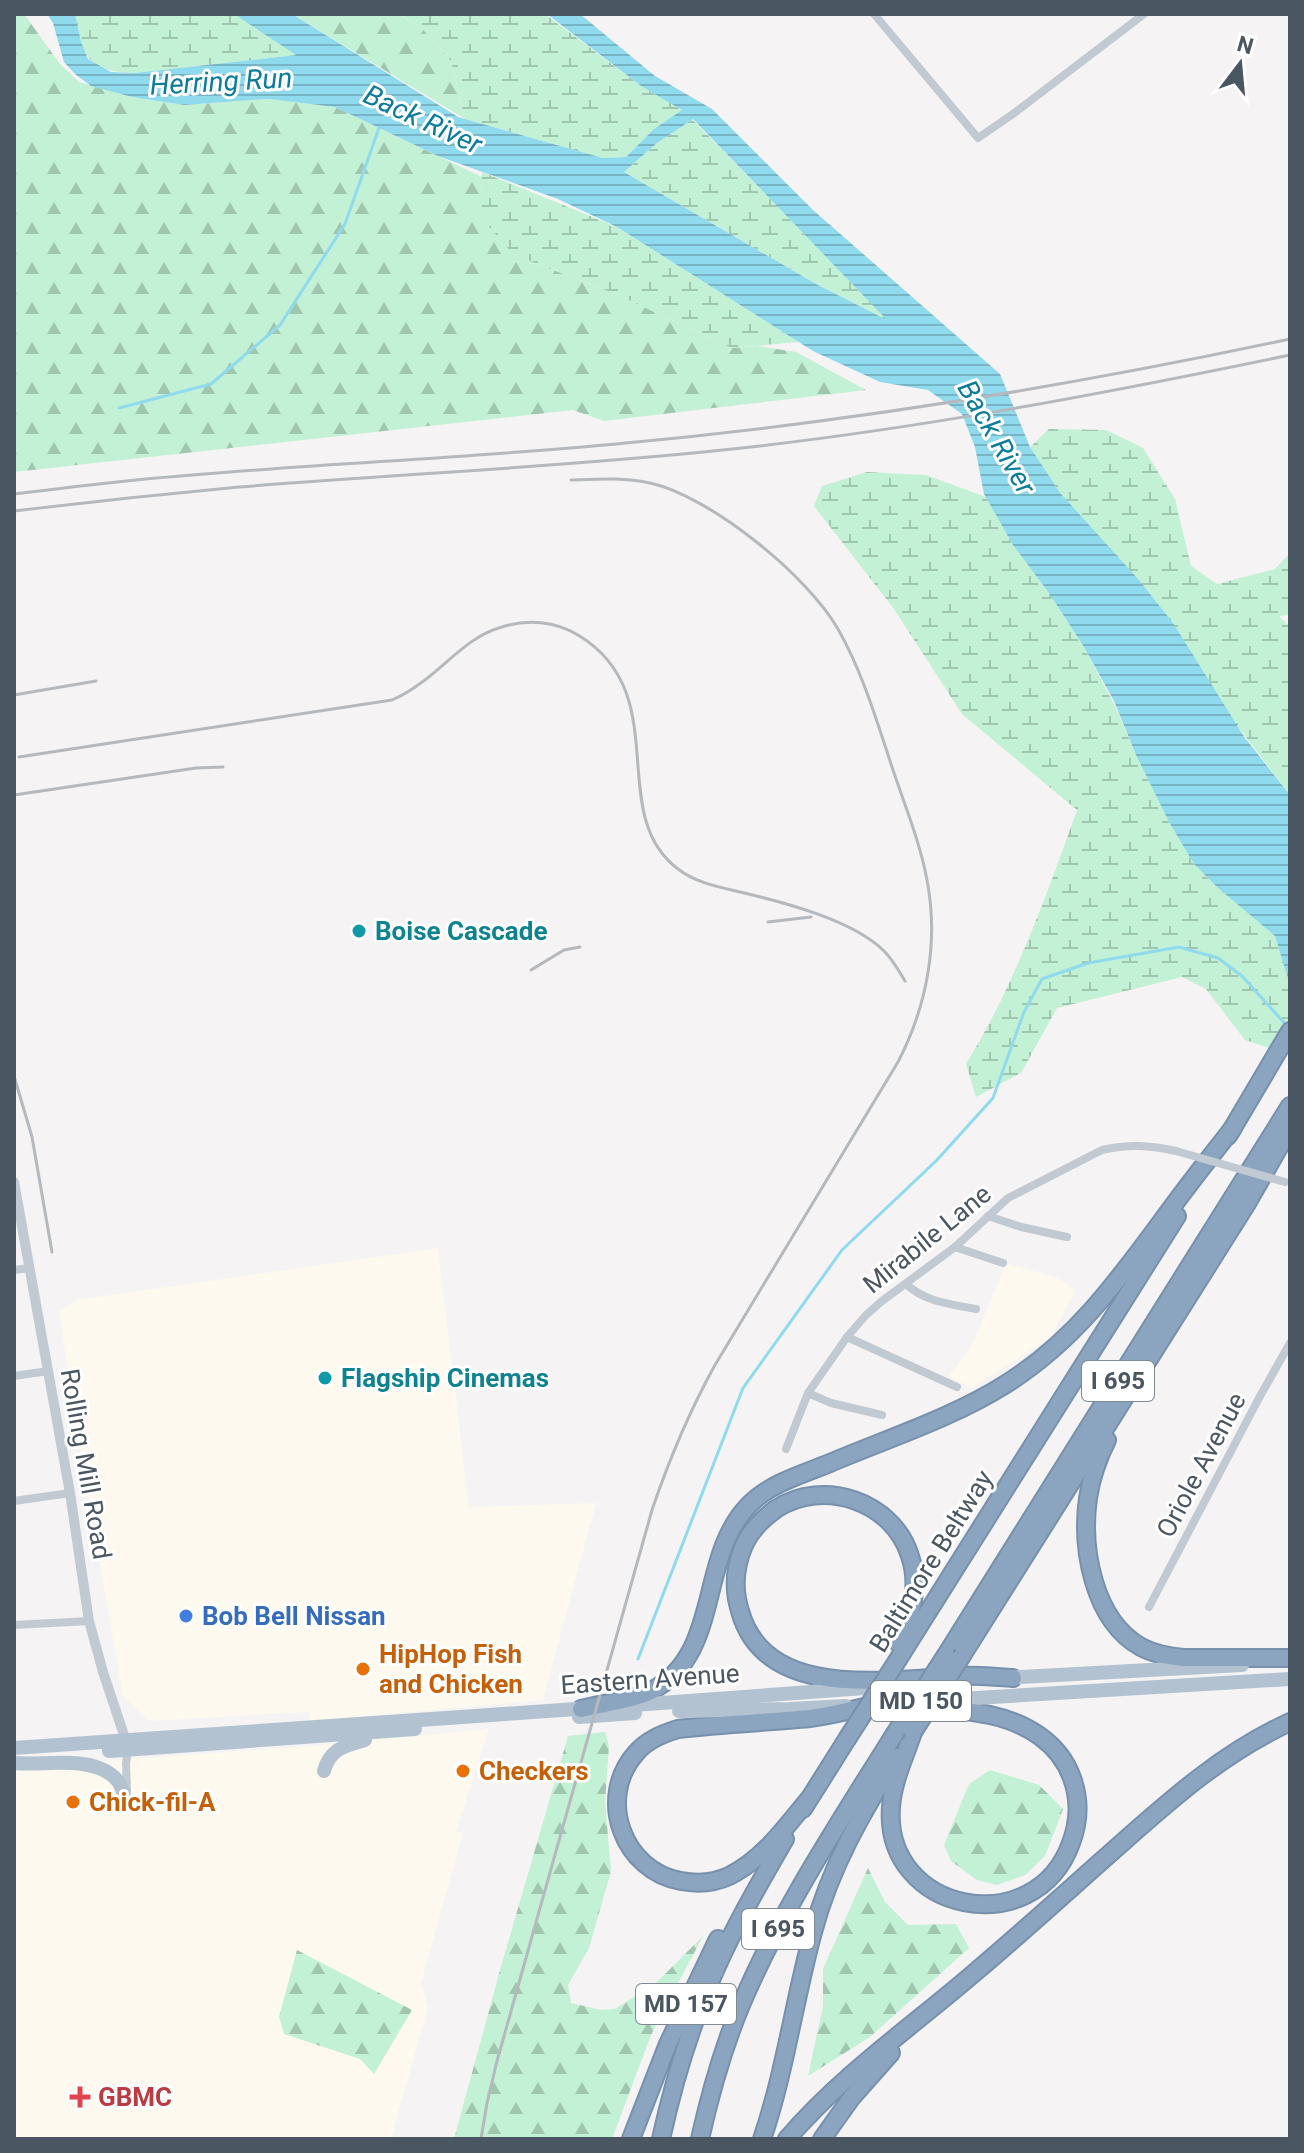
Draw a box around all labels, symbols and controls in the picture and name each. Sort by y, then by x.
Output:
north arrow [1200,24,1280,104]
text: N [1234,31,1256,59]
water label: Herring Run [149,61,293,102]
water label: Back River [358,78,488,161]
water label: Back River [951,374,1043,501]
place label: Boise Cascade [375,916,547,946]
marker: Boise Cascade [350,922,368,940]
street label: Mirabile Lane [857,1178,997,1300]
road number: I 695 [1082,1361,1154,1401]
place label: Flagship Cinemas [341,1363,549,1393]
street label: Rolling Mill Road [54,1366,118,1562]
marker: Flagship Cinemas [316,1369,334,1387]
street label: Oriole Avenue [1150,1388,1252,1542]
street label: Baltimore Beltway [863,1465,999,1657]
place label: Bob Bell Nissan [202,1601,386,1631]
marker: Bob Bell Nissan [177,1607,195,1625]
place label: HipHop Fish and Chicken [379,1639,523,1699]
street label: Eastern Avenue [560,1658,740,1700]
marker: HipHop Fish and Chicken [354,1660,372,1678]
road number: MD 150 [871,1681,971,1721]
place label: Checkers [479,1756,589,1786]
marker: Checkers [454,1762,472,1780]
place label: Chick-fil-A [89,1787,216,1817]
marker: Chick-fil-A [64,1793,82,1811]
road number: I 695 [742,1909,814,1949]
road number: MD 157 [636,1984,736,2024]
place label: GBMC [98,2082,172,2112]
marker: GBMC [69,2086,91,2108]

